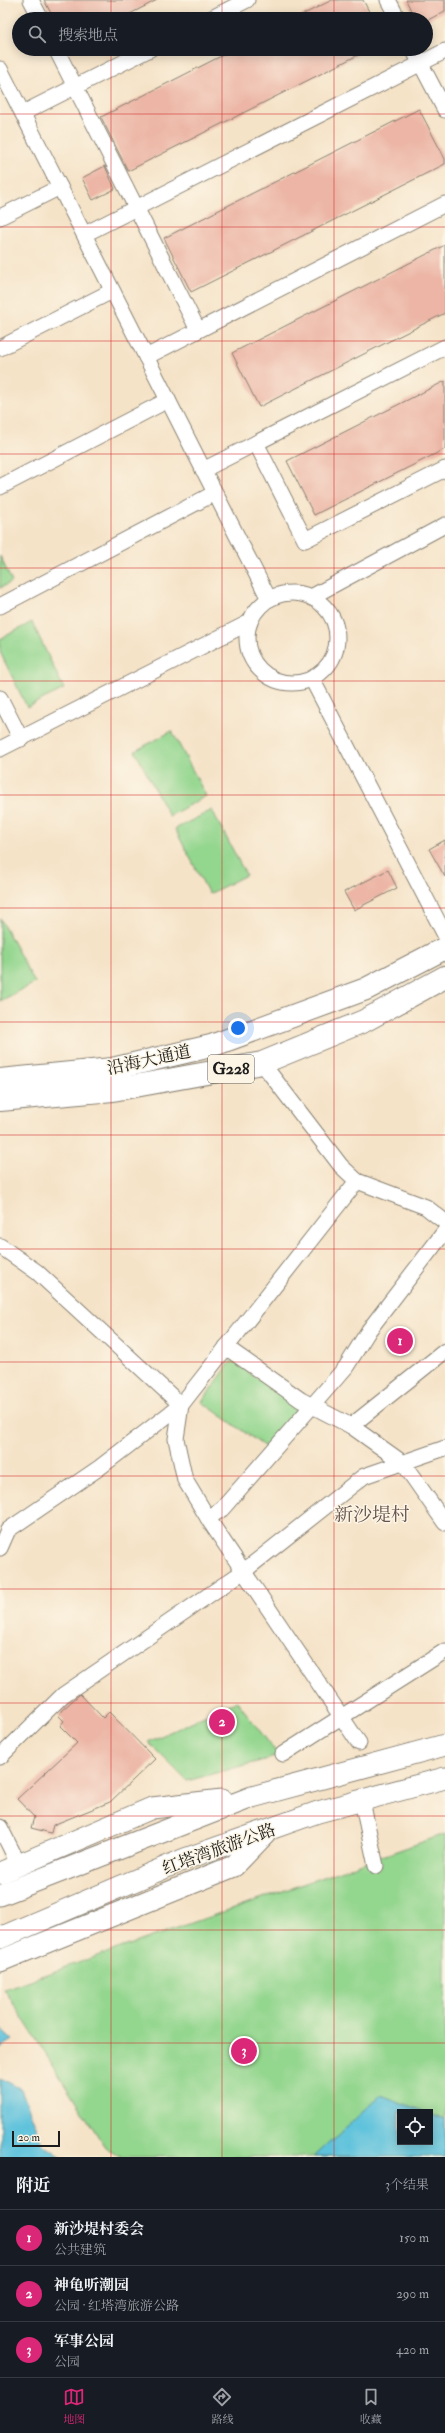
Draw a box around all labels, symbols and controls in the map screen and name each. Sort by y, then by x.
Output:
search box [12,12,433,56]
icon: search [26,23,48,45]
text: 搜索地点 [58,26,118,45]
your location [228,1018,248,1038]
street label: 沿海大通道 [105,1041,193,1079]
road number: G228 [208,1055,254,1083]
pin: 1 [387,1326,413,1356]
district label: 新沙堤村 [334,1503,410,1527]
pin: 2 [209,1707,235,1737]
street label: 红塔湾旅游公路 [159,1819,279,1879]
pin: 3 [231,2036,257,2066]
map controls [397,2109,433,2145]
button: locate [397,2109,433,2145]
scale bar [12,2129,60,2148]
text: 20 m [18,2131,40,2144]
text: 附近 [16,2175,50,2196]
text: 3个结果 [385,2177,429,2193]
text: 新沙堤村委会 [54,2220,144,2239]
text: 1 [27,2230,31,2246]
text: 150 m [399,2230,429,2246]
text: 公共建筑 [54,2242,106,2258]
text: 神龟听潮园 [54,2276,129,2295]
text: 2 [26,2286,32,2302]
text: 290 m [396,2286,429,2302]
text: 公园 · 红塔湾旅游公路 [54,2298,179,2314]
text: 军事公园 [54,2332,114,2351]
text: 3 [27,2342,32,2358]
text: 420 m [396,2342,429,2358]
text: 公园 [54,2354,80,2370]
tab: 地图 [63,2386,85,2426]
tab: 路线 [211,2386,233,2426]
tab: 收藏 [360,2386,382,2426]

